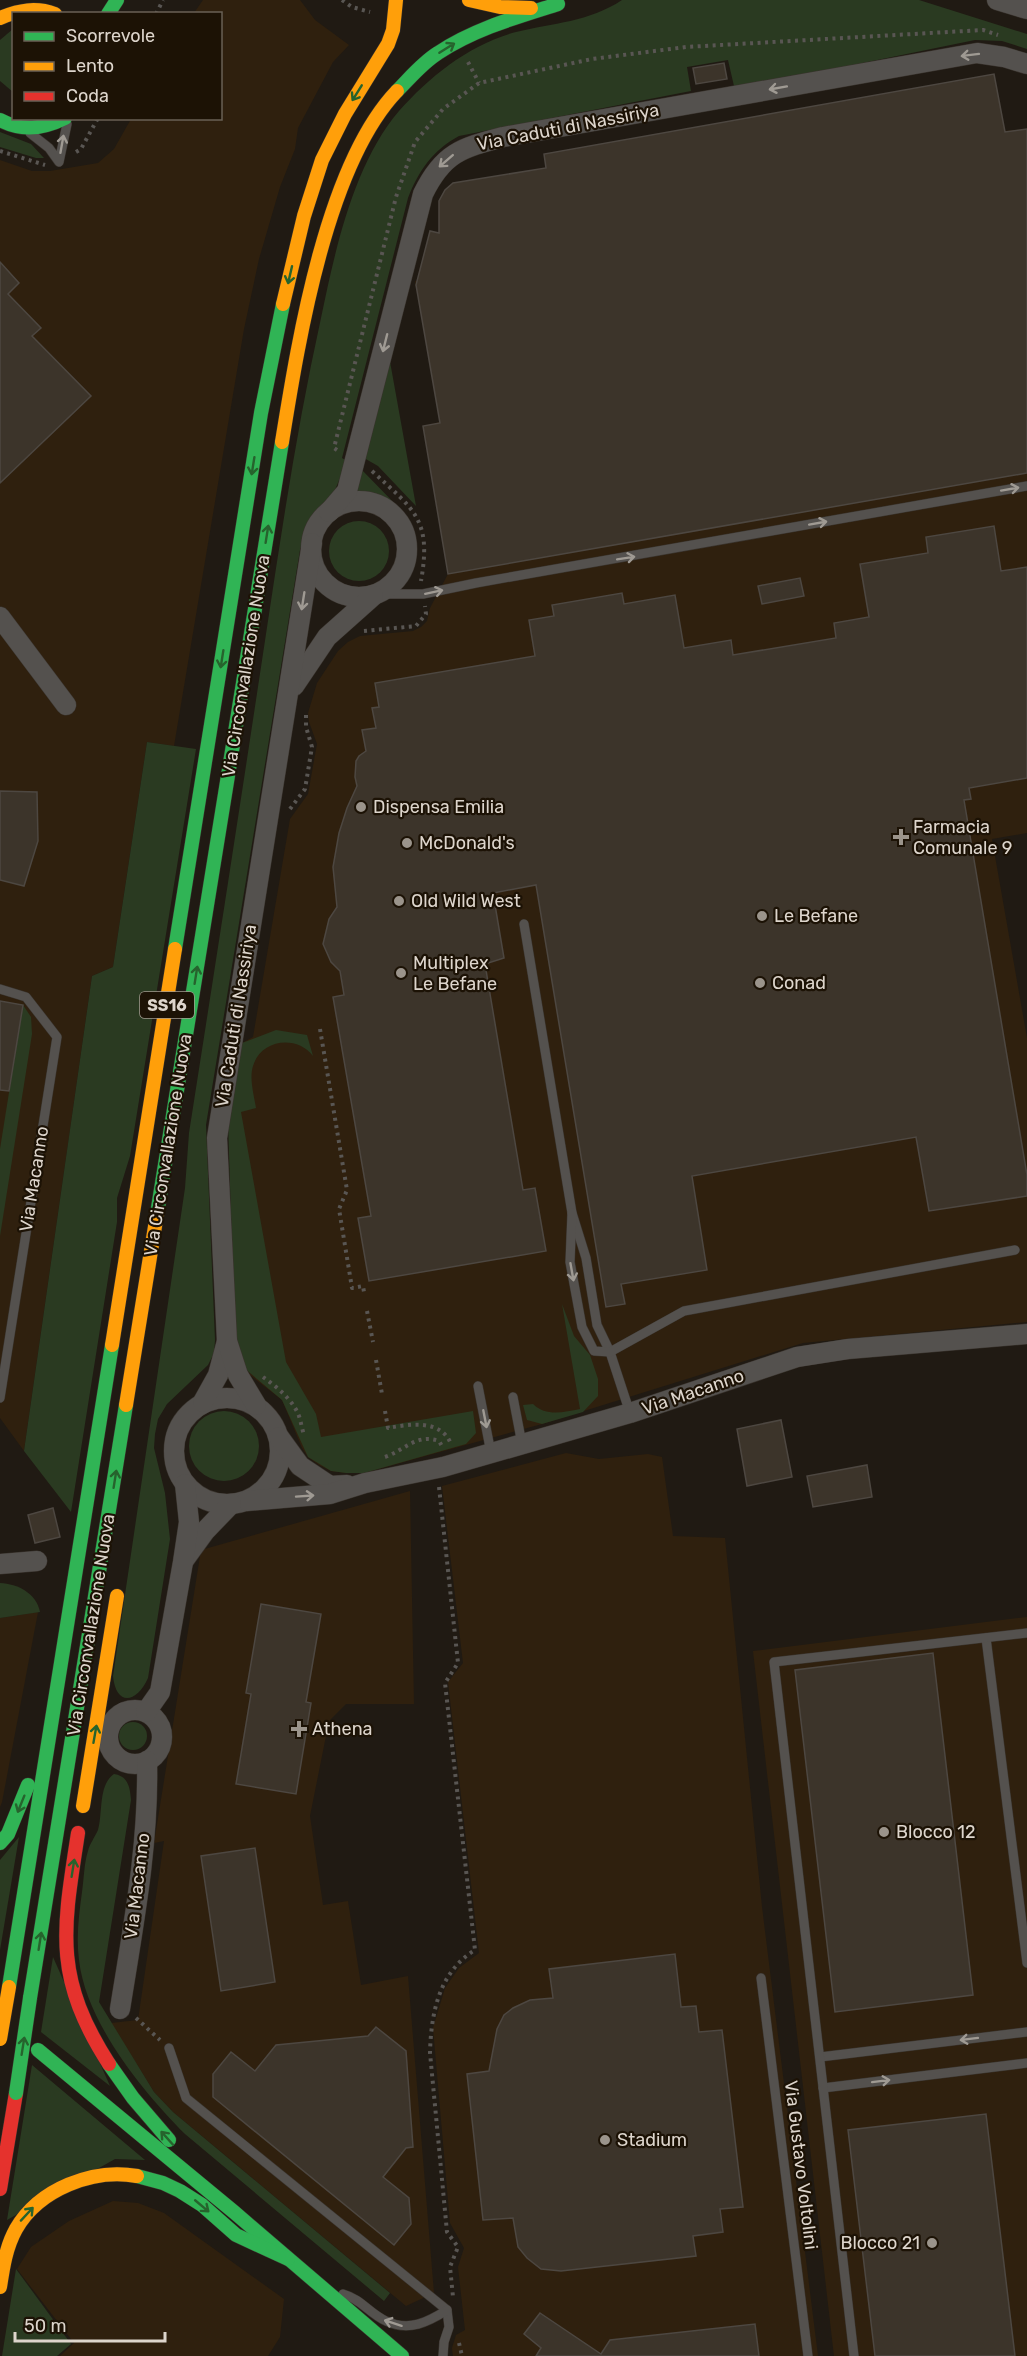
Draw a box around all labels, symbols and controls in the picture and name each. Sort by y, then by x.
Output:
legend [12,12,222,120]
text: Scorrevole [66,25,155,47]
one-way arrow [438,42,455,54]
one-way arrow [961,50,980,61]
text: Lento [66,55,114,77]
one-way arrow [769,83,788,94]
one-way arrow [351,84,363,101]
text: Coda [66,85,109,107]
street label: Via Caduti di Nassiriya [475,99,661,155]
one-way arrow [56,135,67,155]
one-way arrow [439,154,454,168]
one-way arrow [284,265,296,284]
one-way arrow [378,333,390,352]
one-way arrow [247,456,258,476]
one-way arrow [999,484,1019,495]
one-way arrow [807,517,827,528]
one-way arrow [262,525,273,544]
one-way arrow [615,552,635,563]
street label: Via Circonvallazione Nuova [218,553,274,779]
one-way arrow [424,586,443,597]
one-way arrow [297,590,308,610]
one-way arrow [216,649,227,668]
place label: Dispensa Emilia [373,796,504,818]
marker: Dispensa Emilia [354,800,368,814]
place label: Farmacia Comunale 9 [913,816,1013,859]
marker: Farmacia Comunale 9 [894,830,908,844]
place label: McDonald's [419,832,515,854]
marker: McDonald's [400,836,414,850]
place label: Old Wild West [411,890,521,912]
marker: Old Wild West [392,894,406,908]
place label: Le Befane [774,905,858,927]
marker: Le Befane [755,909,769,923]
street label: Via Caduti di Nassiriya [211,923,261,1109]
place label: Multiplex Le Befane [413,952,497,995]
one-way arrow [190,966,201,986]
marker: Multiplex Le Befane [394,966,408,980]
place label: Conad [772,972,826,994]
marker: Conad [753,976,767,990]
road number: SS16 [140,992,194,1018]
street label: Via Circonvallazione Nuova [140,1032,196,1258]
street label: Via Macanno [15,1125,53,1233]
one-way arrow [567,1261,578,1281]
street label: Via Macanno [639,1364,747,1420]
one-way arrow [480,1409,491,1429]
one-way arrow [110,1469,121,1489]
one-way arrow [295,1490,315,1501]
street label: Via Circonvallazione Nuova [63,1512,119,1738]
place label: Athena [312,1718,373,1740]
marker: Athena [290,1720,308,1738]
one-way arrow [90,1724,101,1744]
one-way arrow [15,1794,26,1812]
place label: Blocco 12 [896,1821,976,1843]
marker: Blocco 12 [877,1825,891,1839]
street label: Via Macanno [120,1832,154,1940]
one-way arrow [67,1858,78,1878]
one-way arrow [34,1931,45,1951]
one-way arrow [959,2034,979,2045]
one-way arrow [18,2036,29,2056]
one-way arrow [871,2075,891,2086]
street label: Via Gustavo Voltolini [780,2079,822,2251]
place label: Stadium [617,2129,687,2151]
one-way arrow [160,2131,174,2146]
marker: Stadium [598,2133,612,2147]
one-way arrow [194,2200,210,2213]
one-way arrow [20,2207,35,2222]
place label: Blocco 21 [840,2232,920,2254]
marker: Blocco 21 [925,2236,939,2250]
scale bar [15,2305,165,2343]
text: 50 m [24,2315,67,2337]
one-way arrow [384,2317,403,2328]

